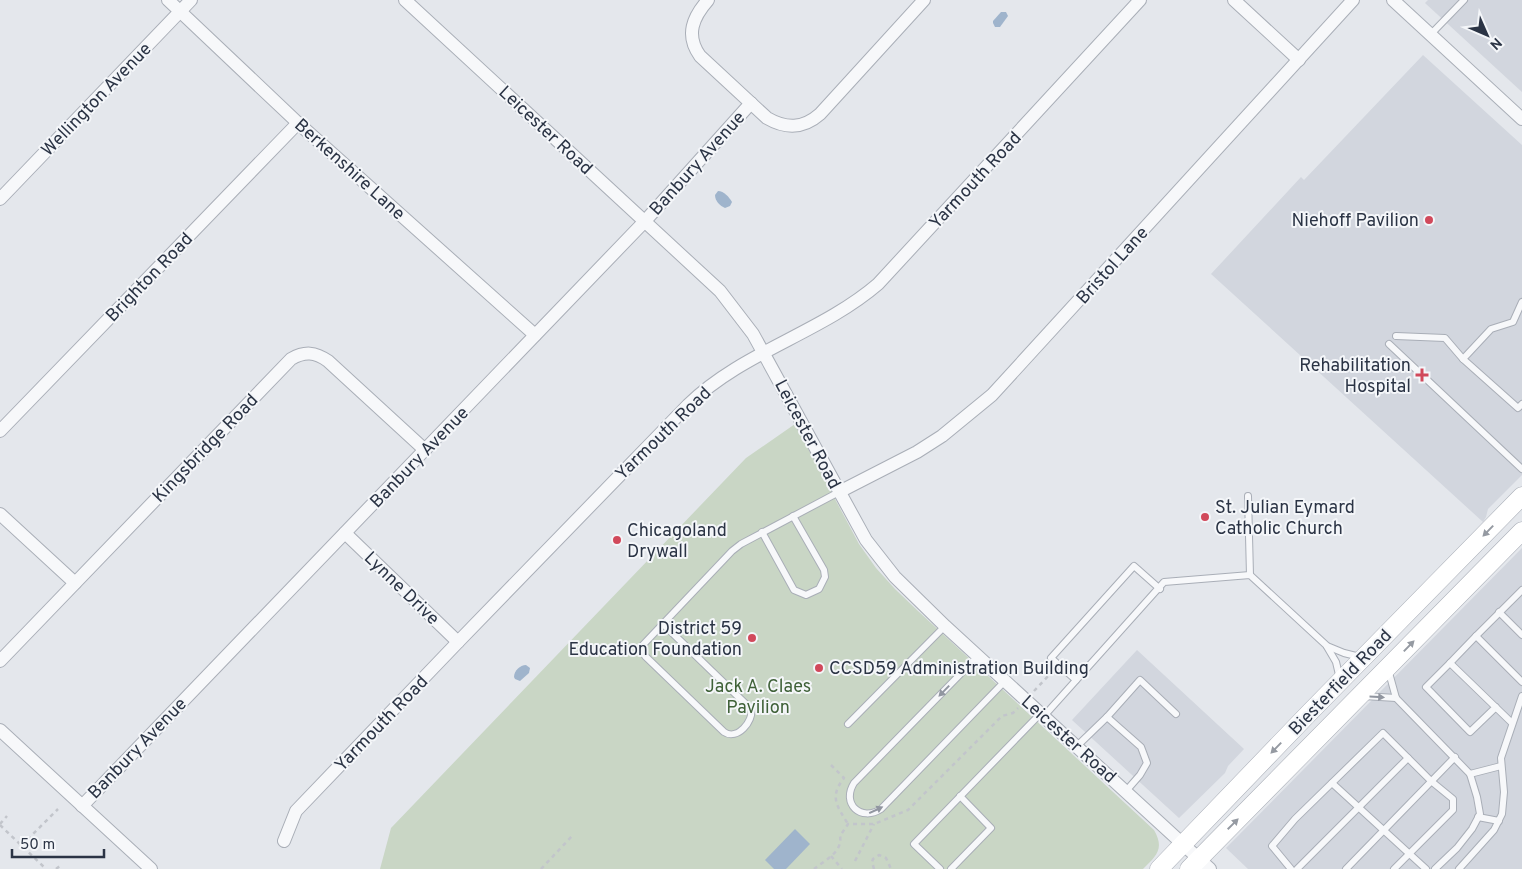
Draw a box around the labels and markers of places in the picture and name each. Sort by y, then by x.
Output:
place label: Niehoff Pavilion [1292,210,1419,233]
marker: Niehoff Pavilion [1423,214,1435,226]
place label: Rehabilitation Hospital [1299,355,1411,399]
marker: Rehabilitation Hospital [1415,368,1429,382]
place label: St. Julian Eymard Catholic Church [1215,497,1355,541]
marker: St. Julian Eymard Catholic Church [1199,511,1211,523]
place label: Chicagoland Drywall [627,520,727,564]
marker: Chicagoland Drywall [611,534,623,546]
place label: District 59 Education Foundation [569,618,742,662]
marker: District 59 Education Foundation [746,632,758,644]
place label: CCSD59 Administration Building [829,658,1089,681]
marker: CCSD59 Administration Building [813,662,825,674]

